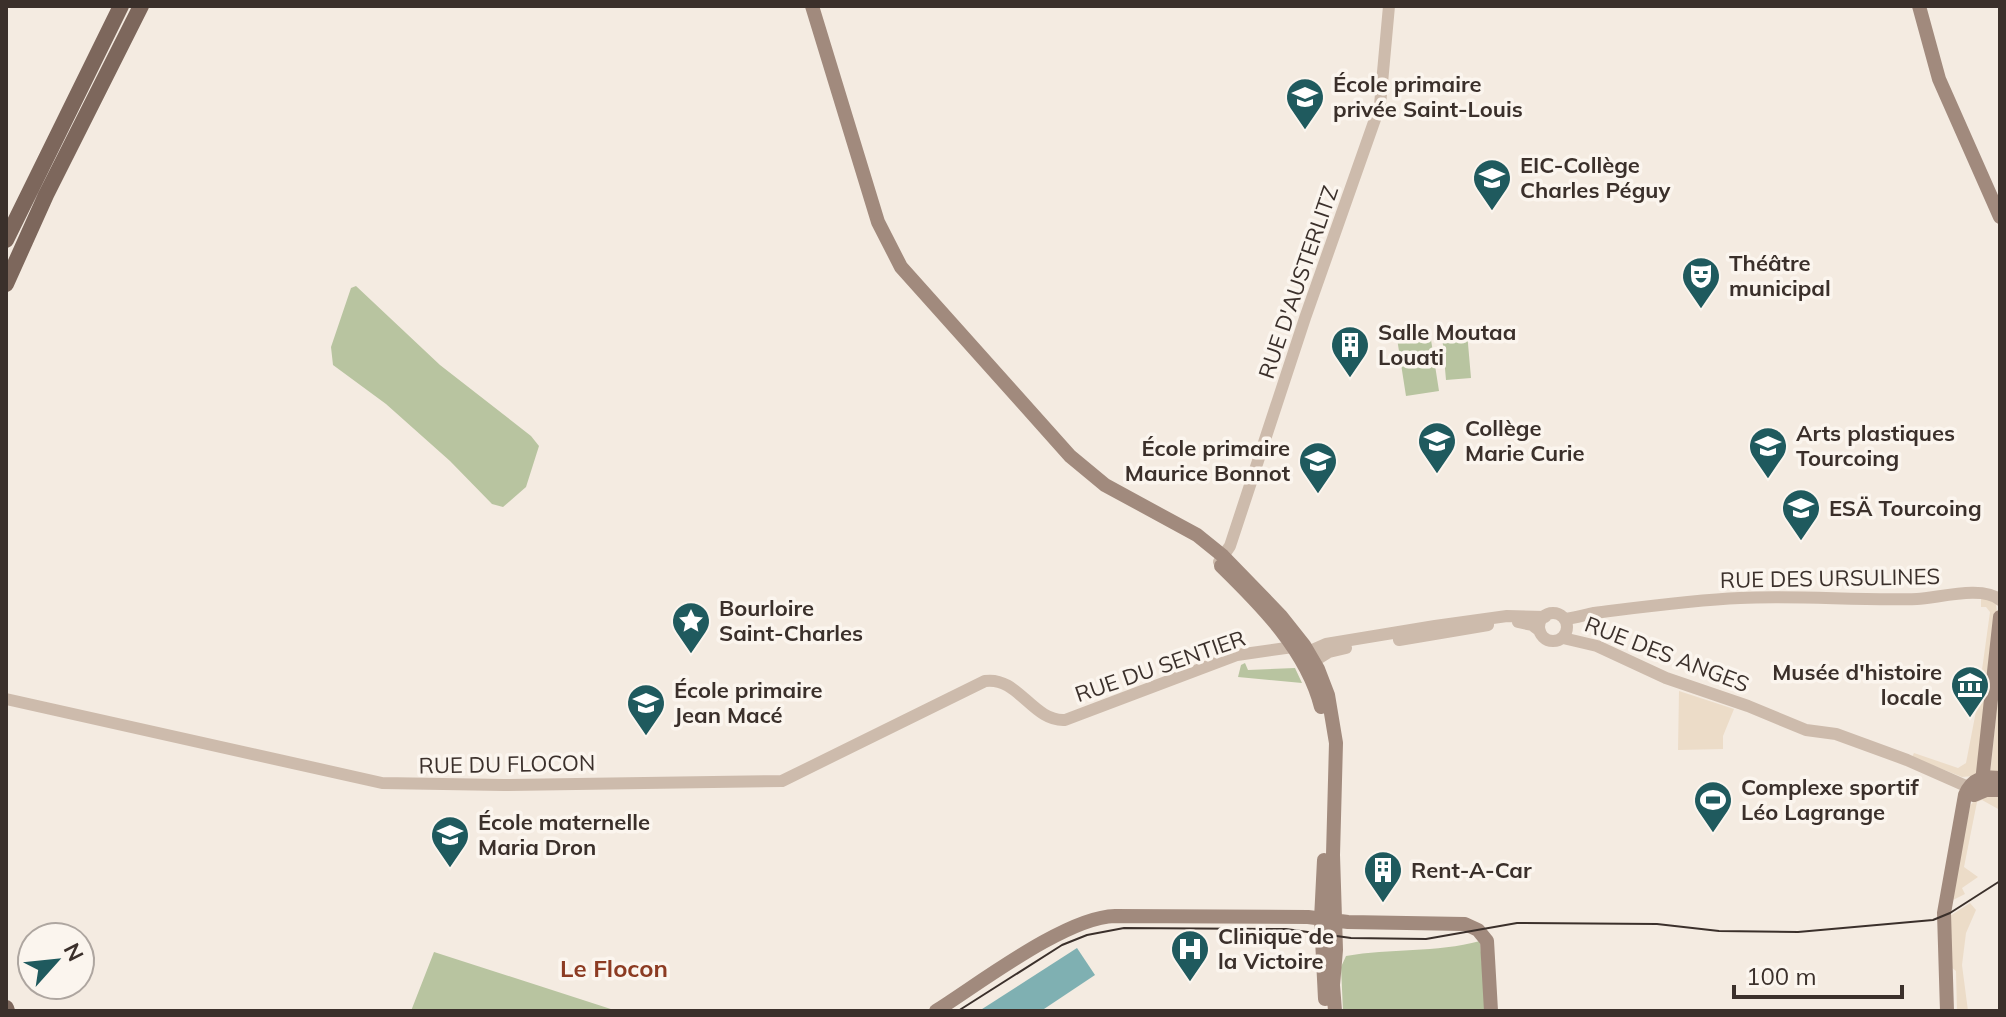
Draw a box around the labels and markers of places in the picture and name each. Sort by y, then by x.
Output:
place label: École primaire privée Saint-Louis [1333,70,1523,123]
school or university icon: École primaire privée Saint-Louis [1284,76,1326,131]
place label: EIC-Collège Charles Péguy [1520,151,1670,204]
school or university icon: EIC-Collège Charles Péguy [1471,157,1513,212]
place label: Théâtre municipal [1729,249,1831,302]
theatre icon: Théâtre municipal [1680,255,1722,310]
place label: Salle Moutaa Louati [1378,318,1516,371]
building icon: Salle Moutaa Louati [1329,324,1371,379]
place label: Collège Marie Curie [1465,414,1585,467]
place label: Arts plastiques Tourcoing [1796,419,1955,472]
school or university icon: Collège Marie Curie [1416,420,1458,475]
school or university icon: Arts plastiques Tourcoing [1747,425,1789,480]
place label: École primaire Maurice Bonnot [1125,434,1290,487]
school or university icon: École primaire Maurice Bonnot [1297,440,1339,495]
school or university icon: ESÄ Tourcoing [1780,487,1822,542]
place label: ESÄ Tourcoing [1829,494,1982,522]
place label: Bourloire Saint-Charles [719,594,863,647]
place icon: Bourloire Saint-Charles [670,600,712,655]
place label: Musée d'histoire locale [1772,658,1942,711]
museum icon: Musée d'histoire locale [1949,664,1991,719]
place label: École primaire Jean Macé [674,676,822,729]
school or university icon: École primaire Jean Macé [625,682,667,737]
place label: Complexe sportif Léo Lagrange [1741,773,1919,826]
sports icon: Complexe sportif Léo Lagrange [1692,779,1734,834]
place label: École maternelle Maria Dron [478,808,650,861]
school or university icon: École maternelle Maria Dron [429,814,471,869]
building icon: Rent-A-Car [1362,849,1404,904]
place label: Rent-A-Car [1411,856,1532,884]
place label: Clinique de la Victoire [1218,922,1334,975]
hospital icon: Clinique de la Victoire [1169,928,1211,983]

